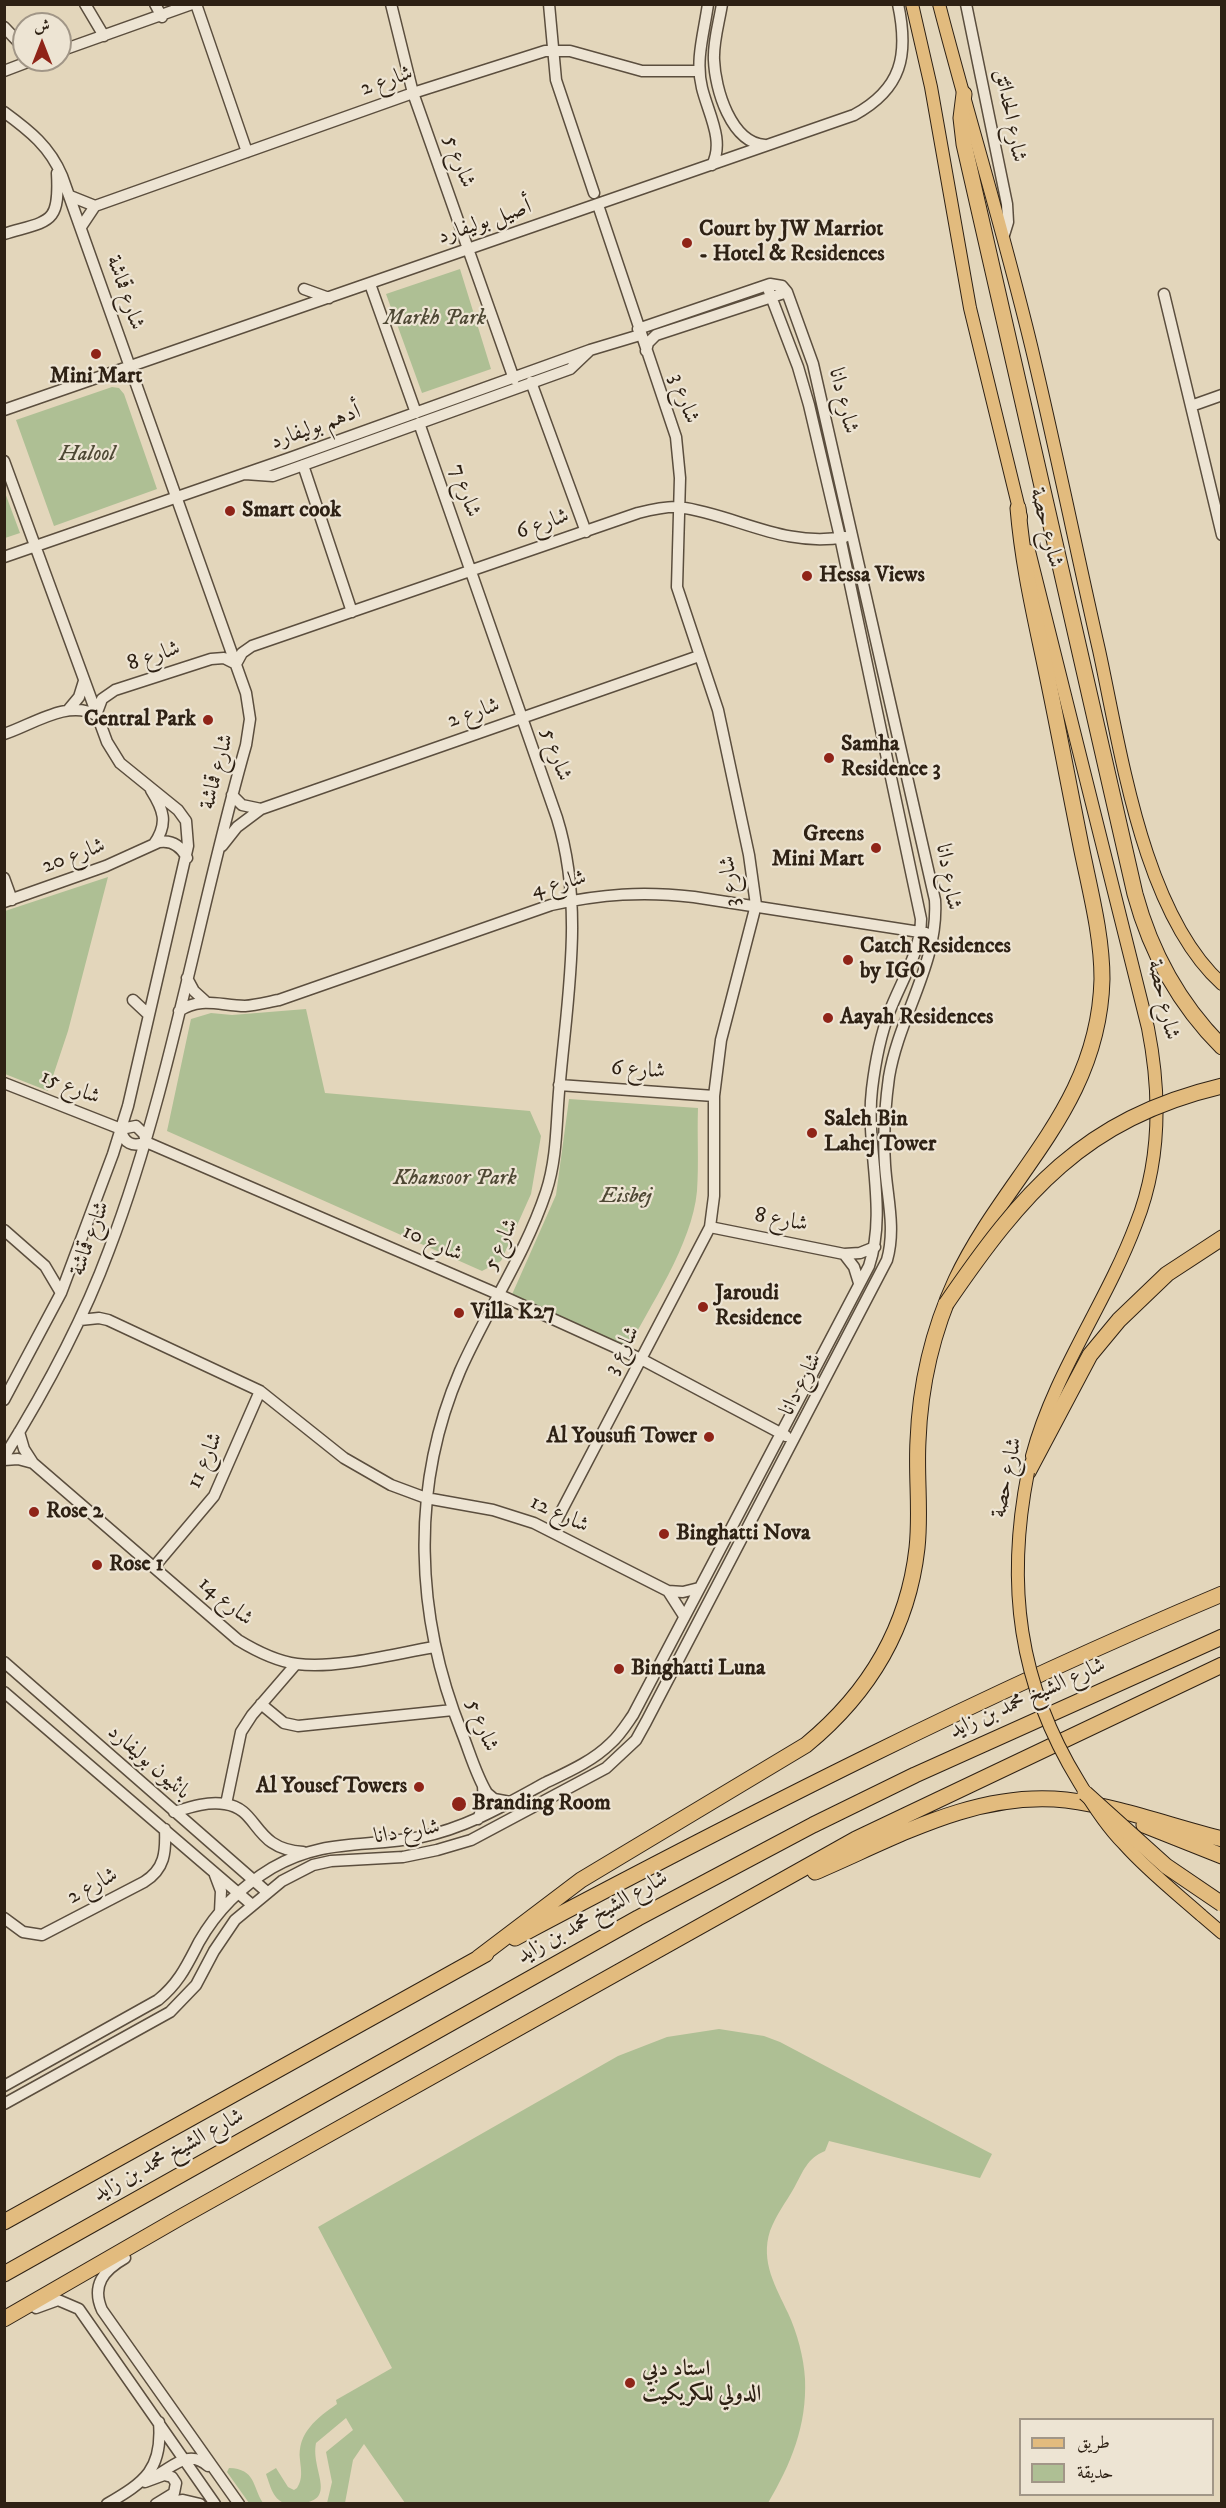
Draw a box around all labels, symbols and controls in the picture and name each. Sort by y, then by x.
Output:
north arrow [12,12,72,72]
text: ش [34,16,50,36]
street label: شارع 2 [357,61,417,103]
street label: شارع الحدائق [987,67,1031,165]
street label: شارع 5 [436,132,480,192]
street label: أصيل بوليفارد [434,195,536,251]
place label: Court by JW Marriot - Hotel & Residences [699,217,885,268]
marker: Court by JW Marriot - Hotel & Residences [680,236,694,250]
street label: شارع قماشة [99,252,149,334]
park label: Markh Park [384,306,486,332]
marker: Mini Mart [89,347,103,361]
place label: Mini Mart [50,364,142,390]
street label: شارع دانا [821,365,863,437]
street label: شارع 3 [662,371,704,427]
street label: أدهم بوليفارد [267,399,365,457]
park label: Halool [59,442,115,468]
street label: شارع 7 [443,461,485,521]
street label: شارع حصة [1022,485,1068,571]
place label: Smart cook [242,498,341,524]
marker: Smart cook [223,504,237,518]
street label: شارع 6 [513,504,573,546]
place label: Hessa Views [819,563,925,589]
marker: Hessa Views [800,569,814,583]
street label: شارع 8 [124,636,184,678]
street label: شارع 2 [444,693,504,735]
place label: Central Park [84,707,196,733]
marker: Central Park [201,713,215,727]
street label: شارع 5 [534,725,576,785]
street label: شارع قماشة [195,731,241,813]
place label: Samha Residence 3 [841,732,941,784]
marker: Samha Residence 3 [822,751,836,765]
place label: Greens Mini Mart [772,822,864,873]
street label: شارع 20 [39,833,109,881]
marker: Greens Mini Mart [869,841,883,855]
street label: شارع دانا [928,842,966,912]
street label: شارع 3 [715,854,747,908]
street label: شارع 4 [529,865,589,905]
place label: Catch Residences by IGO [860,934,1011,986]
marker: Catch Residences by IGO [841,953,855,967]
street label: شارع حصة [1140,957,1184,1043]
place label: Aayah Residences [840,1005,993,1031]
marker: Aayah Residences [821,1011,835,1025]
street label: شارع 6 [610,1056,666,1086]
street label: شارع 15 [36,1064,104,1112]
place label: Saleh Bin Lahej Tower [824,1107,936,1158]
marker: Saleh Bin Lahej Tower [805,1126,819,1140]
park label: Khansoor Park [393,1166,517,1192]
park label: Eisbej [600,1184,652,1210]
street label: شارع قماشة [65,1198,117,1280]
street label: شارع 8 [752,1203,810,1239]
street label: شارع 5 [479,1215,525,1275]
street label: شارع 10 [398,1219,466,1269]
place label: Jaroudi Residence [715,1281,802,1332]
place label: Villa K27 [471,1300,555,1326]
marker: Jaroudi Residence [696,1300,710,1314]
marker: Villa K27 [452,1306,466,1320]
street label: شارع 3 [599,1322,647,1380]
street label: شارع دانا [775,1349,829,1421]
place label: Al Yousufi Tower [546,1424,697,1450]
street label: شارع 11 [182,1429,230,1493]
marker: Al Yousufi Tower [702,1430,716,1444]
street label: شارع حصة [987,1435,1029,1521]
street label: شارع 12 [525,1490,593,1540]
place label: Rose 2 [46,1499,103,1525]
marker: Rose 2 [27,1505,41,1519]
place label: Binghatti Nova [676,1521,810,1547]
marker: Binghatti Nova [657,1527,671,1541]
place label: Rose 1 [109,1552,163,1578]
marker: Rose 1 [90,1558,104,1572]
street label: شارع 14 [192,1571,258,1633]
street label: شارع الشيخ محمد بن زايد [946,1653,1110,1745]
place label: Binghatti Luna [631,1656,765,1682]
marker: Binghatti Luna [612,1662,626,1676]
street label: شارع 5 [459,1696,503,1756]
street label: بانثيون بوليفارد [101,1720,195,1806]
place label: Al Yousef Towers [256,1774,407,1800]
marker: Al Yousef Towers [412,1780,426,1794]
place label: Branding Room [472,1791,611,1817]
marker: Branding Room [450,1795,468,1813]
street label: شارع دانا [372,1815,442,1851]
street label: شارع 2 [63,1863,123,1911]
street label: شارع الشيخ محمد بن زايد [513,1866,673,1970]
street label: شارع الشيخ محمد بن زايد [89,2104,249,2208]
place label: استاد دبي الدولي للكريكيت [642,2357,761,2408]
marker: استاد دبي الدولي للكريكيت [623,2376,637,2390]
legend [1019,2418,1214,2496]
text: طريق [1077,2432,1110,2454]
text: حديقة [1077,2462,1113,2484]

